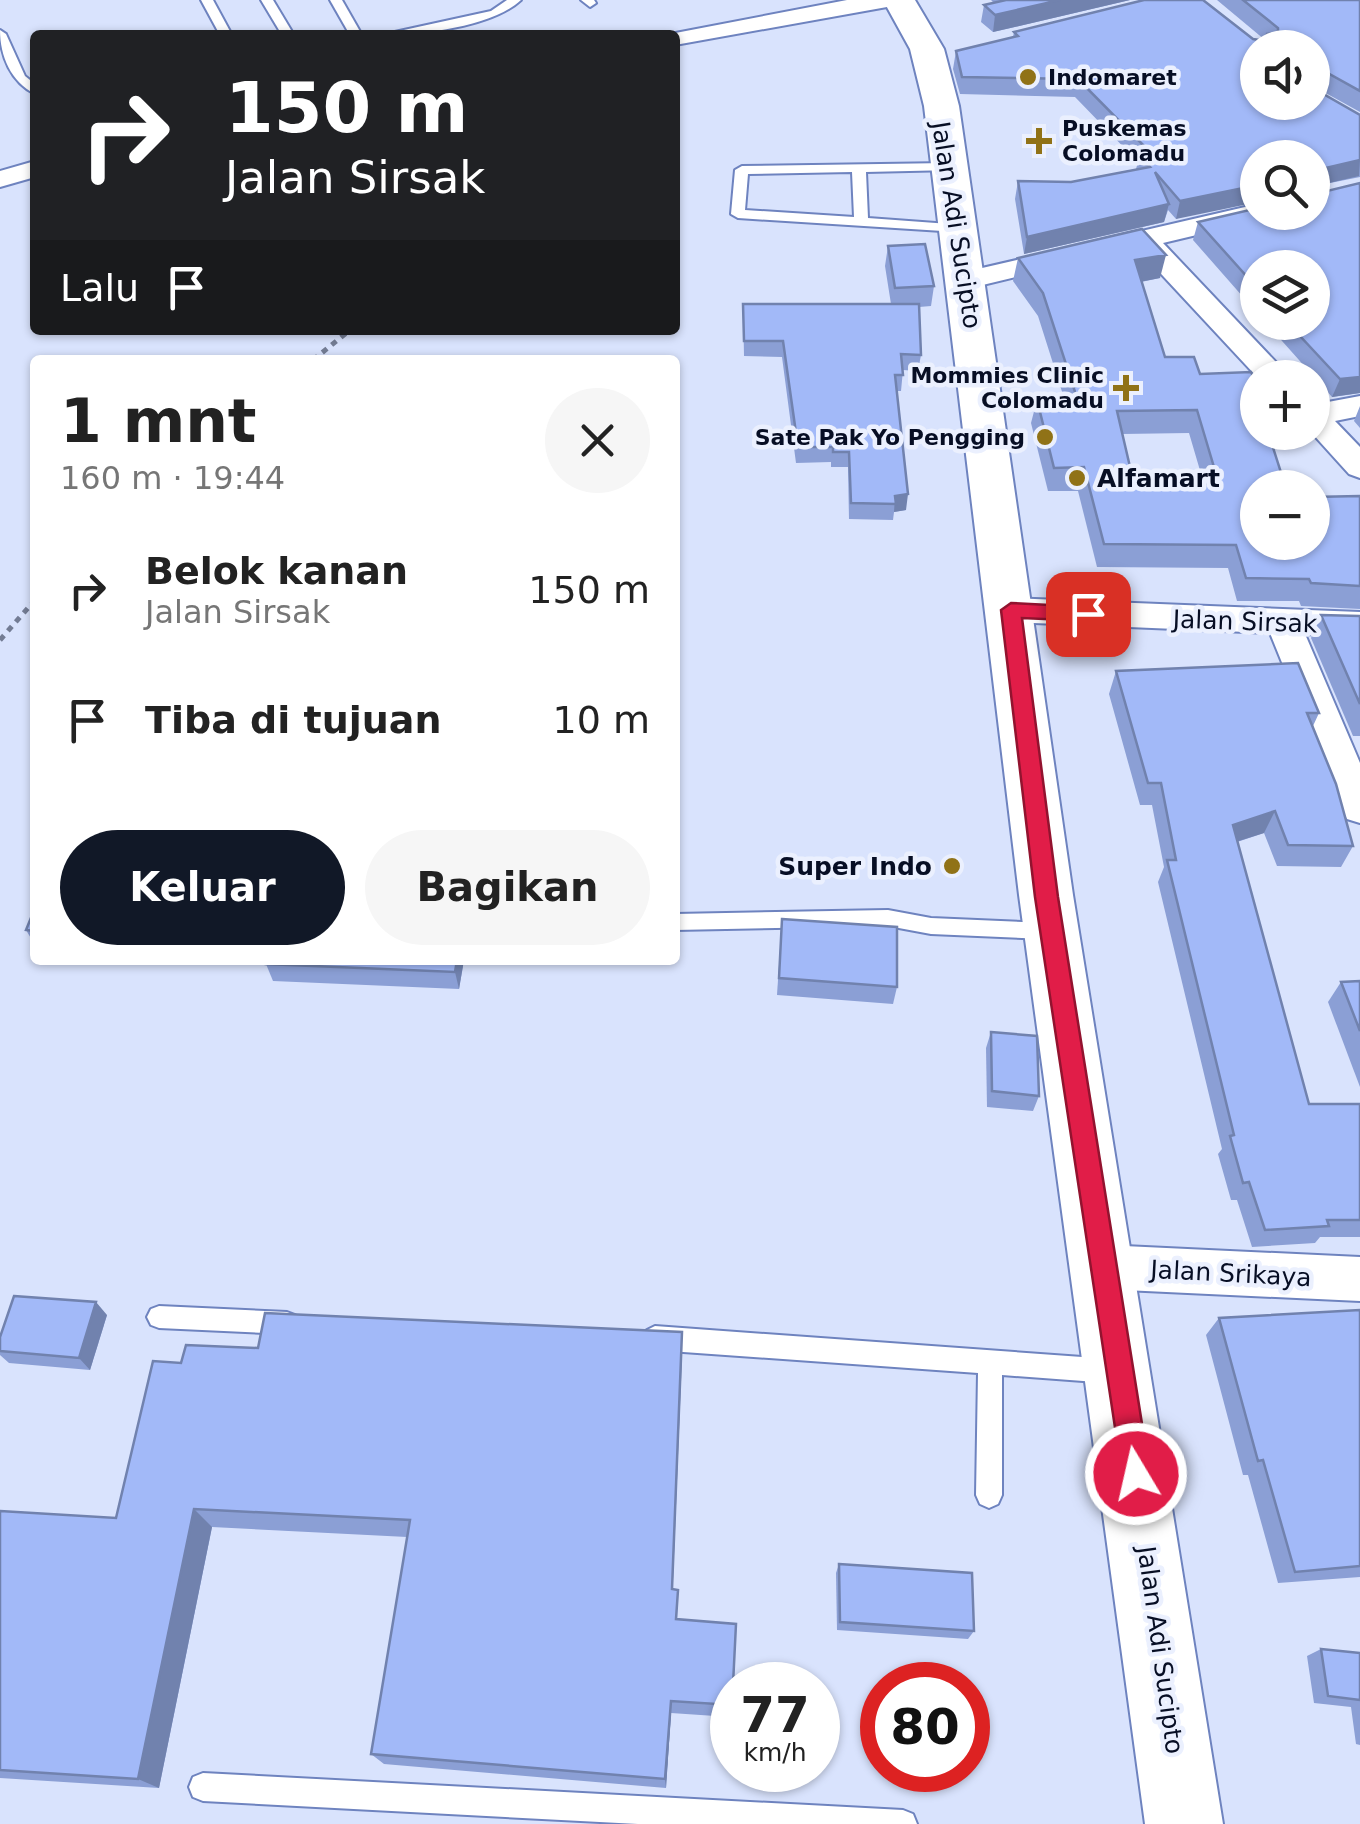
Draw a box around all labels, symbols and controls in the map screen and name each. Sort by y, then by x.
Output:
map controls [1240,30,1330,560]
button: sound [1240,30,1330,120]
place label: Indomaret [1048,65,1177,90]
marker: Indomaret [1017,66,1039,88]
text: 150 m [225,67,468,149]
icon: right [60,70,190,200]
place label: Puskemas Colomadu [1062,116,1187,166]
street label: Jalan Adi Sucipto [925,117,987,331]
marker: Puskemas Colomadu [1026,128,1052,154]
button: search [1240,140,1330,230]
text: Jalan Sirsak [225,151,485,204]
button: layers [1240,250,1330,340]
icon: arrive [159,260,214,315]
text: Lalu [60,266,139,310]
button: + [1240,360,1330,450]
place label: Mommies Clinic Colomadu [910,363,1104,413]
marker: Mommies Clinic Colomadu [1113,375,1139,401]
text: 1 mnt [60,386,257,456]
button: close [545,388,650,493]
place label: Sate Pak Yo Pengging [755,425,1025,450]
marker: Sate Pak Yo Pengging [1034,426,1056,448]
text: 160 m · 19:44 [60,459,285,497]
place label: Alfamart [1097,464,1220,493]
marker: Alfamart [1066,467,1088,489]
button: − [1240,470,1330,560]
text: Belok kanan [145,549,408,593]
icon: right [60,563,115,618]
text: 150 m [528,568,650,612]
pin [1046,572,1131,657]
icon: arrive [1061,587,1116,642]
text: Jalan Sirsak [145,593,330,631]
street label: Jalan Sirsak [1170,604,1318,639]
icon: arrive [60,693,115,748]
text: Tiba di tujuan [145,698,441,742]
text: 10 m [553,698,650,742]
button: Keluar [60,830,345,945]
button: Bagikan [365,830,650,945]
place label: Super Indo [778,852,932,881]
marker: Super Indo [941,855,963,877]
street label: Jalan Srikaya [1148,1255,1312,1292]
position arrow [1084,1422,1188,1526]
street label: Jalan Adi Sucipto [1131,1542,1189,1756]
speed limit sign: 80 [860,1662,990,1792]
text: 77 [740,1686,810,1744]
text: km/h [743,1738,807,1767]

